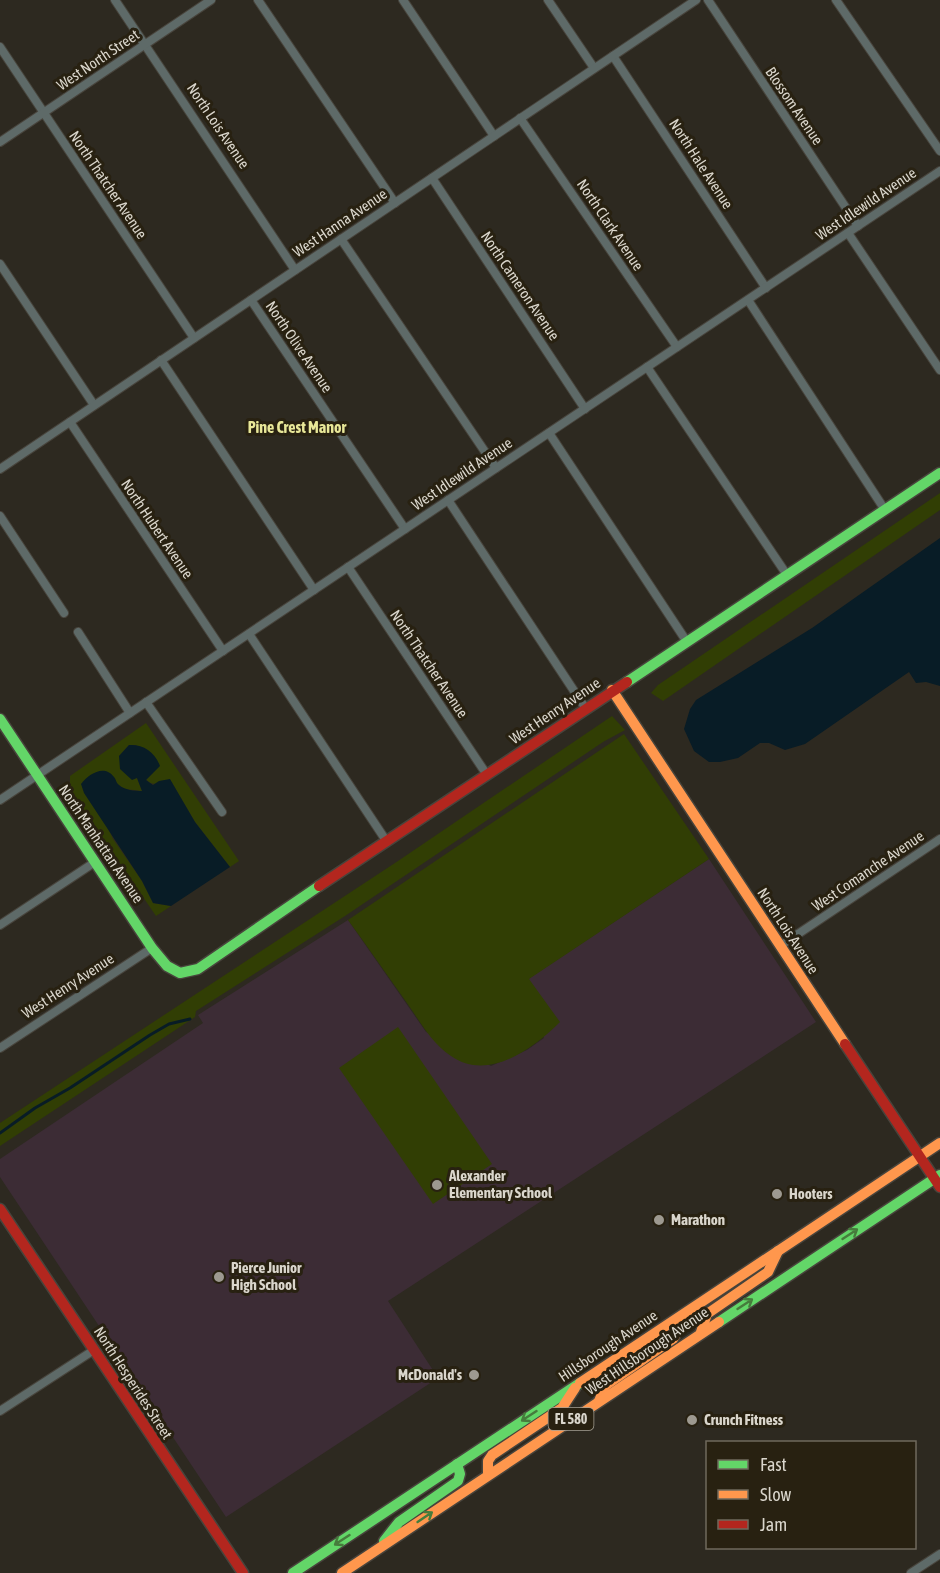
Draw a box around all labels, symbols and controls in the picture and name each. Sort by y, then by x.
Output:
street label: West North Street [53,26,142,93]
street label: Blossom Avenue [762,64,827,148]
street label: North Lois Avenue [184,80,253,172]
street label: North Hale Avenue [666,116,737,212]
street label: North Thatcher Avenue [66,128,151,242]
street label: West Idlewild Avenue [812,164,919,243]
street label: North Clark Avenue [574,176,647,274]
street label: West Hanna Avenue [289,185,390,260]
street label: North Cameron Avenue [478,228,563,343]
street label: North Olive Avenue [263,298,336,396]
district label: Pine Crest Manor [248,418,346,436]
street label: West Idlewild Avenue [408,434,515,513]
street label: North Hubert Avenue [118,476,197,582]
street label: North Thatcher Avenue [387,607,472,721]
street label: West Henry Avenue [506,674,604,747]
street label: North Manhattan Avenue [56,781,147,906]
street label: West Comanche Avenue [809,827,927,914]
street label: North Lois Avenue [754,885,823,977]
street label: West Henry Avenue [19,950,117,1022]
place label: Alexander Elementary School [448,1167,553,1201]
marker: Alexander Elementary School [430,1178,444,1192]
place label: Hooters [789,1185,833,1202]
marker: Hooters [770,1187,784,1201]
place label: Marathon [671,1211,725,1228]
marker: Marathon [652,1213,666,1227]
one-way arrow [842,1228,859,1241]
place label: Pierce Junior High School [231,1259,302,1293]
marker: Pierce Junior High School [212,1270,226,1284]
one-way arrow [736,1298,752,1310]
street label: West Hillsborough Avenue [582,1303,712,1398]
street label: Hillsborough Avenue [555,1306,661,1385]
street label: North Hesperides Street [91,1323,176,1442]
place label: McDonald's [398,1366,463,1383]
marker: McDonald's [467,1368,481,1382]
road number: FL 580 [548,1408,594,1430]
one-way arrow [520,1410,537,1423]
place label: Crunch Fitness [704,1411,784,1428]
marker: Crunch Fitness [685,1413,699,1427]
legend [706,1441,916,1549]
text: Fast [760,1454,787,1475]
text: Slow [760,1484,791,1505]
one-way arrow [416,1511,433,1523]
text: Jam [760,1514,787,1535]
one-way arrow [335,1534,351,1546]

